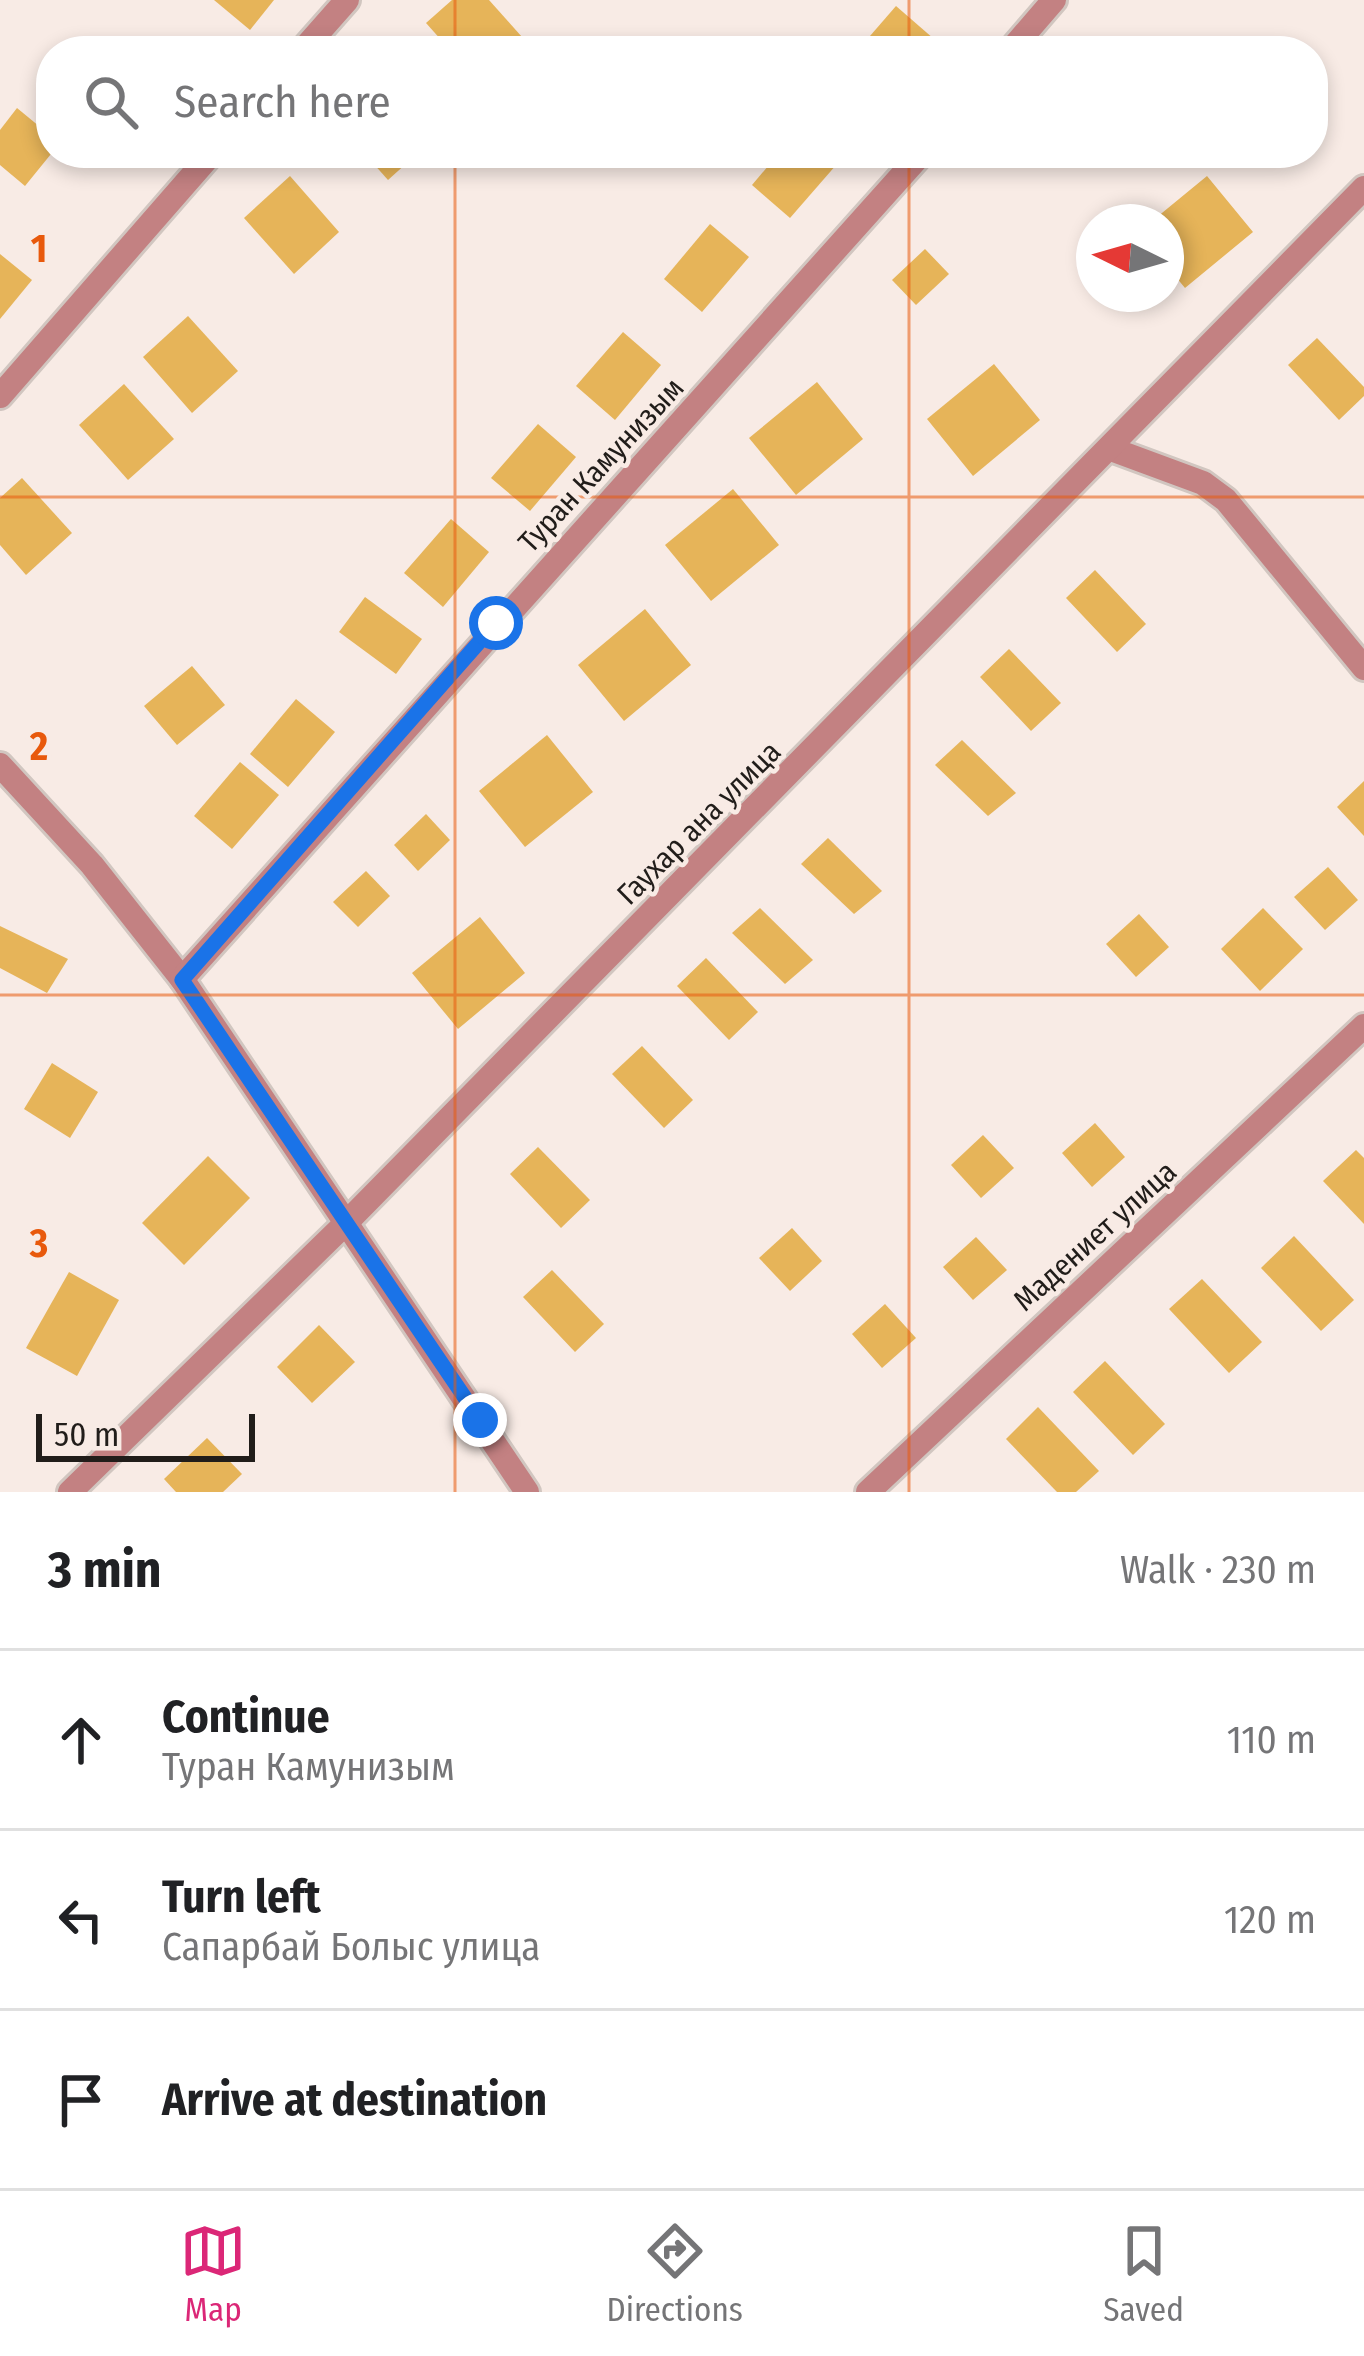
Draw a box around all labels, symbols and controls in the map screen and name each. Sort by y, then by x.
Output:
search box [36,36,1328,168]
icon: search [78,69,144,135]
text: Search here [174,75,391,129]
north arrow [1076,204,1184,312]
text: 1 [31,226,47,272]
street label: Туран Камунизым [511,370,691,560]
route start [469,596,523,650]
text: 2 [29,724,48,770]
street label: Гаухар ана улица [610,734,788,912]
street label: Мадениет улица [1006,1154,1184,1318]
text: 3 [29,1221,48,1267]
route end [453,1393,507,1447]
scale bar [36,1408,255,1461]
text: 50 m [54,1415,119,1455]
text: 3 min [48,1539,162,1601]
text: Walk · 230 m [1120,1547,1316,1593]
text: Continue [162,1690,330,1744]
icon: ahead [48,1707,114,1773]
text: 110 m [1227,1717,1316,1763]
text: Туран Камунизым [162,1744,455,1790]
text: Turn left [162,1870,321,1924]
icon: left [48,1887,114,1953]
text: 120 m [1224,1897,1316,1943]
text: Сапарбай Болыс улица [162,1924,540,1970]
icon: arrive [48,2067,114,2133]
text: Arrive at destination [162,2073,547,2127]
tab: Map [180,2218,246,2330]
tab: Directions [606,2218,743,2330]
tab: Saved [1103,2218,1184,2330]

